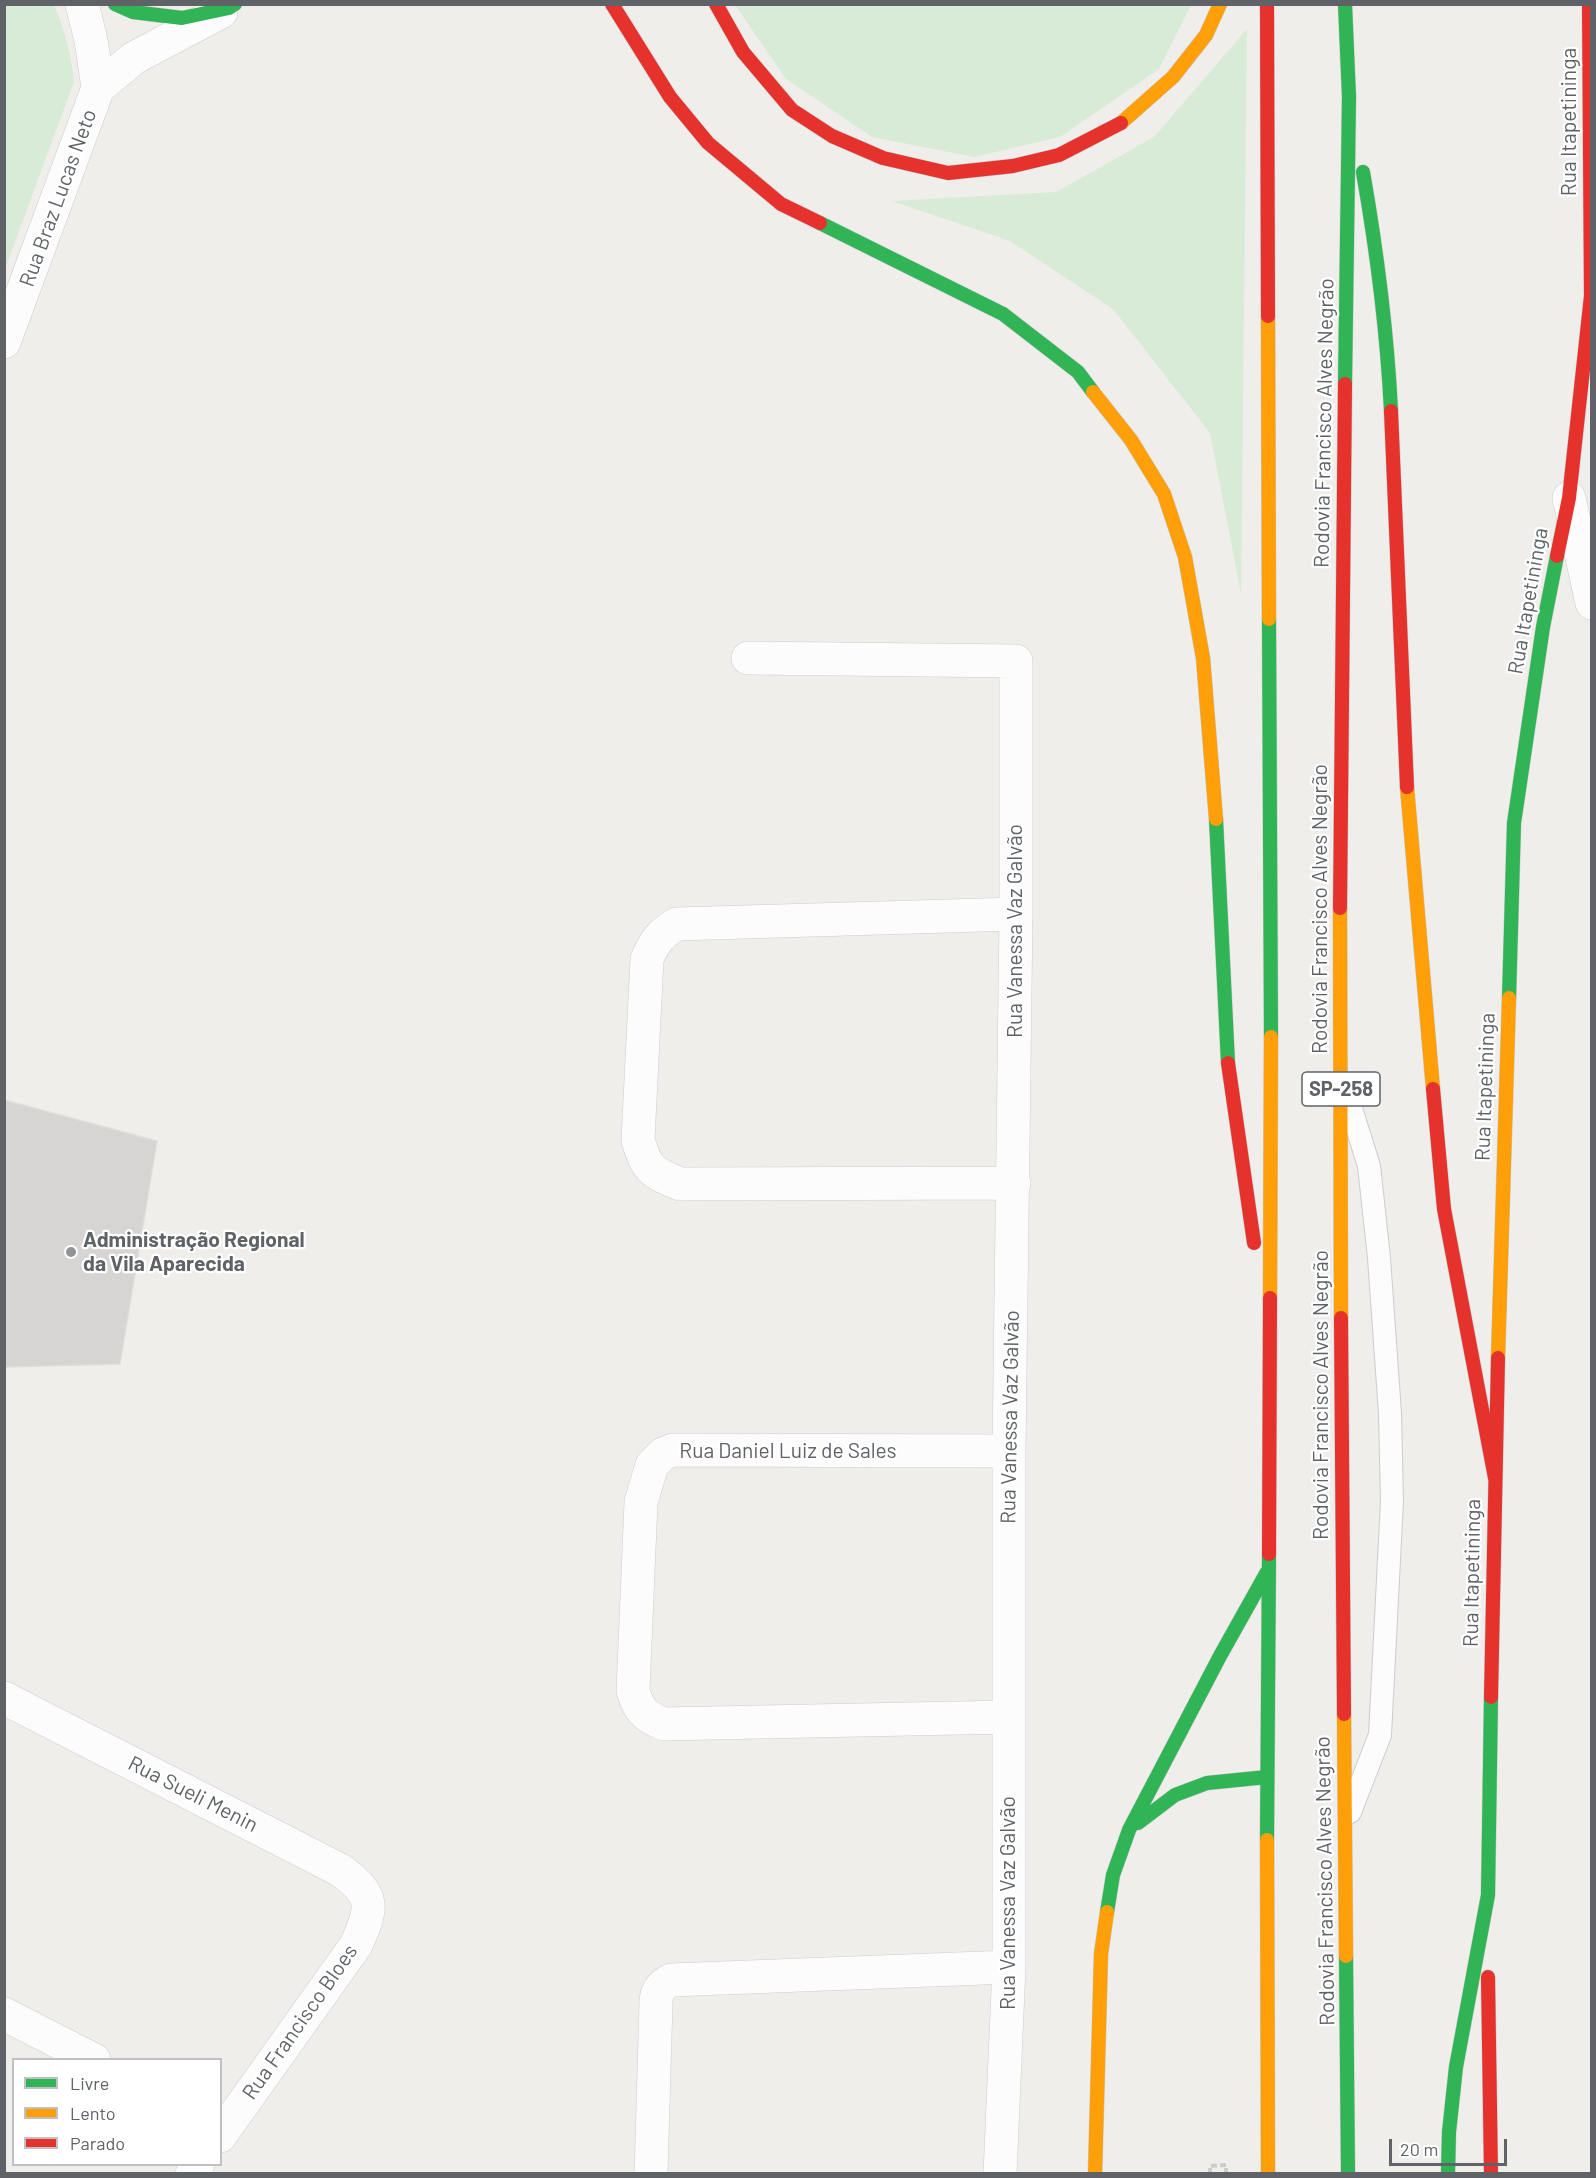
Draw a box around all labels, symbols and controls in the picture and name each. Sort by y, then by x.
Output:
street label: Rua Itapetininga [1556,48,1582,196]
street label: Rua Braz Lucas Neto [14,106,102,290]
street label: Rodovia Francisco Alves Negrão [1309,278,1339,568]
street label: Rua Itapetininga [1503,526,1553,676]
street label: Rodovia Francisco Alves Negrão [1307,764,1333,1054]
street label: Rua Vanessa Vaz Galvão [1002,824,1028,1038]
street label: Rua Itapetininga [1470,1012,1500,1162]
road number: SP-258 [1302,1072,1380,1106]
place label: Administração Regional da Vila Aparecida [83,1227,305,1277]
marker: Administração Regional da Vila Aparecida [64,1245,78,1259]
street label: Rodovia Francisco Alves Negrão [1308,1250,1334,1540]
street label: Rua Vanessa Vaz Galvão [996,1310,1024,1524]
street label: Rua Daniel Luiz de Sales [679,1438,897,1464]
street label: Rua Itapetininga [1458,1499,1486,1647]
street label: Rodovia Francisco Alves Negrão [1310,1736,1340,2026]
street label: Rua Sueli Menin [124,1750,262,1838]
street label: Rua Vanessa Vaz Galvão [995,1796,1021,2010]
street label: Rua Francisco Bloes [237,1940,363,2104]
legend [12,2058,222,2166]
text: Livre [70,2072,109,2094]
text: Lento [70,2102,116,2124]
scale bar [1392,2127,1510,2165]
text: Parado [70,2132,125,2154]
text: 20 m [1400,2138,1438,2160]

